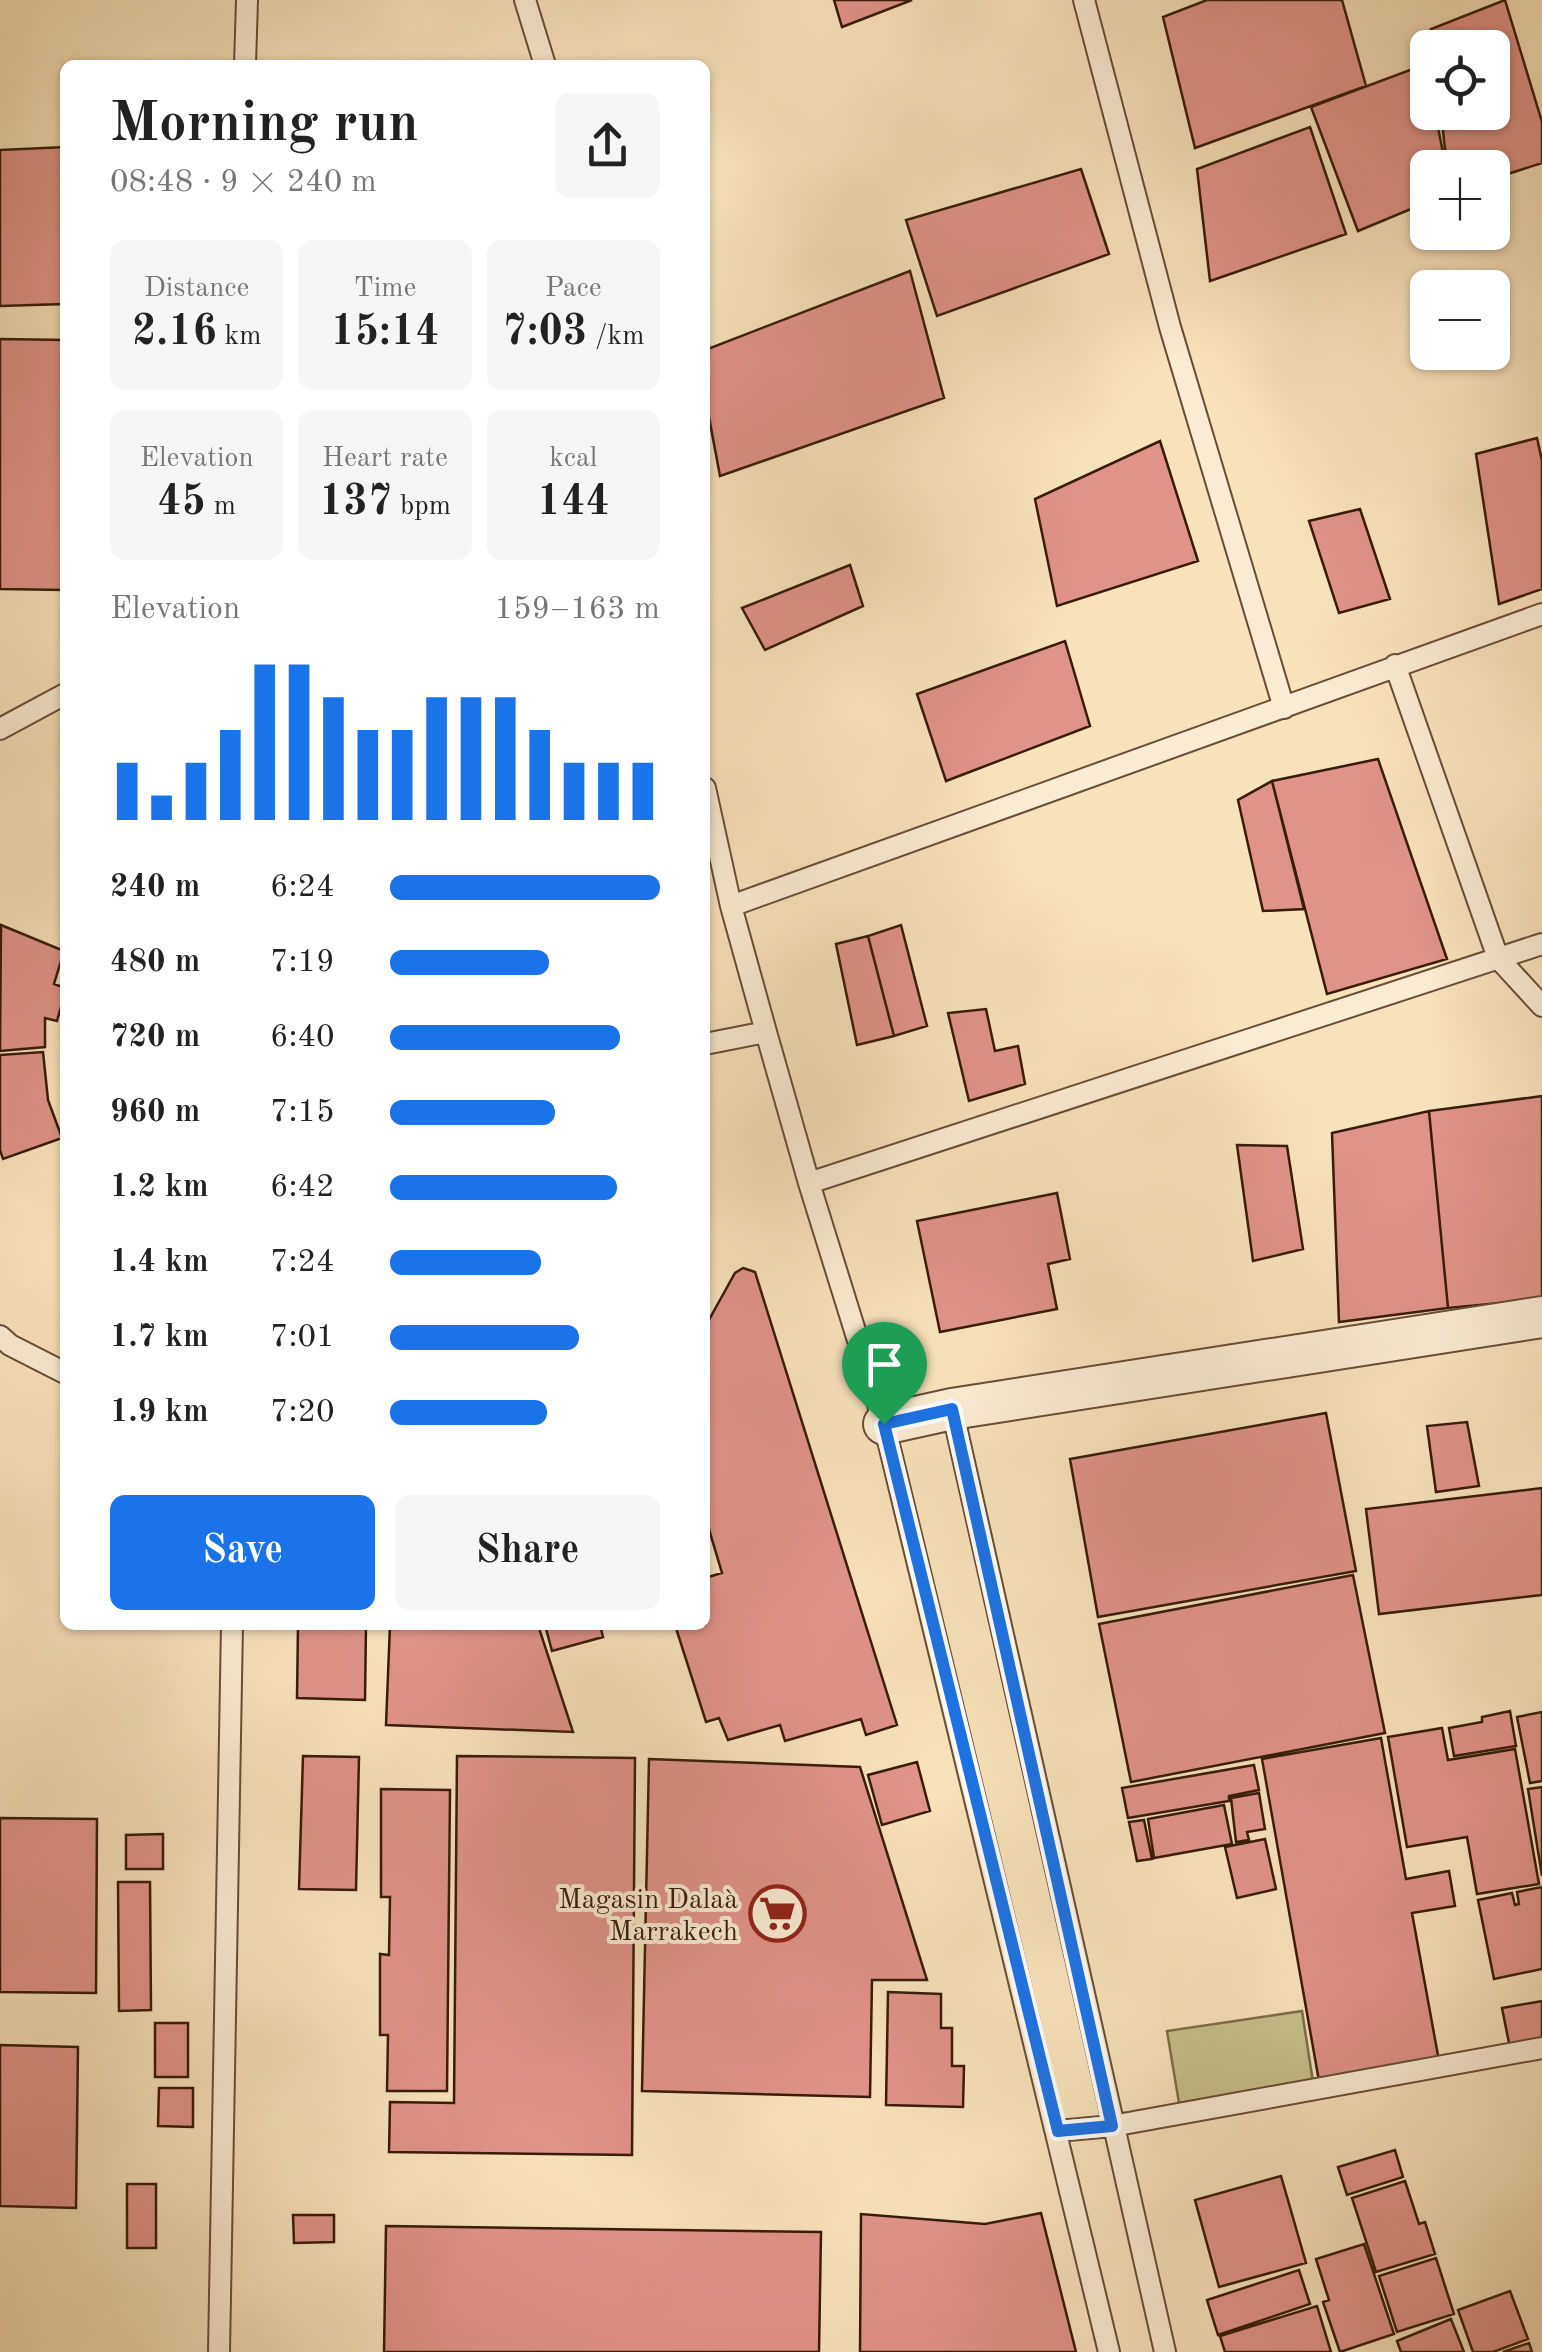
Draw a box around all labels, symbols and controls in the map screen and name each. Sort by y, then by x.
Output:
map controls [1410,30,1510,370]
button: locate [1410,30,1510,130]
button: share [555,93,660,198]
text: Morning run [110,98,419,153]
button: + [1410,150,1510,250]
text: 08:48 · 9 × 240 m [110,167,377,199]
button: − [1410,270,1510,370]
text: Distance [144,275,249,303]
text: Time [354,275,416,303]
text: Pace [545,275,602,303]
text: 2.16 [132,312,217,354]
text: 15:14 [330,312,440,354]
text: 7:03 [502,312,587,354]
text: km [217,323,261,351]
text: /km [587,323,644,351]
text: Elevation [140,445,254,473]
text: Heart rate [322,445,448,473]
text: kcal [549,445,597,473]
text: 45 [157,482,206,524]
text: 137 [319,482,392,524]
text: 144 [537,482,610,524]
text: m [206,493,236,521]
text: bpm [392,493,451,521]
text: Elevation [110,594,240,626]
text: 159–163 m [494,594,660,626]
text: 240 m [110,872,200,904]
text: 6:24 [270,872,335,904]
text: 480 m [110,947,200,979]
text: 7:19 [270,947,335,979]
text: 720 m [110,1022,200,1054]
text: 6:40 [270,1022,335,1054]
text: 960 m [110,1097,200,1129]
text: 7:15 [270,1097,335,1129]
text: 1.2 km [110,1172,209,1204]
text: 6:42 [270,1172,335,1204]
text: 1.4 km [110,1247,209,1279]
text: 7:24 [270,1247,335,1279]
text: 1.7 km [110,1322,209,1354]
text: 7:01 [270,1322,335,1354]
pin [842,1322,927,1425]
icon: arrive [857,1337,912,1392]
text: 1.9 km [110,1397,209,1429]
text: 7:20 [270,1397,335,1429]
button: Save [110,1495,375,1610]
button: Share [395,1495,660,1610]
supermarket icon: Magasin Dalaà Marrakech [747,1884,807,1944]
place label: Magasin Dalaà Marrakech [558,1887,738,1947]

